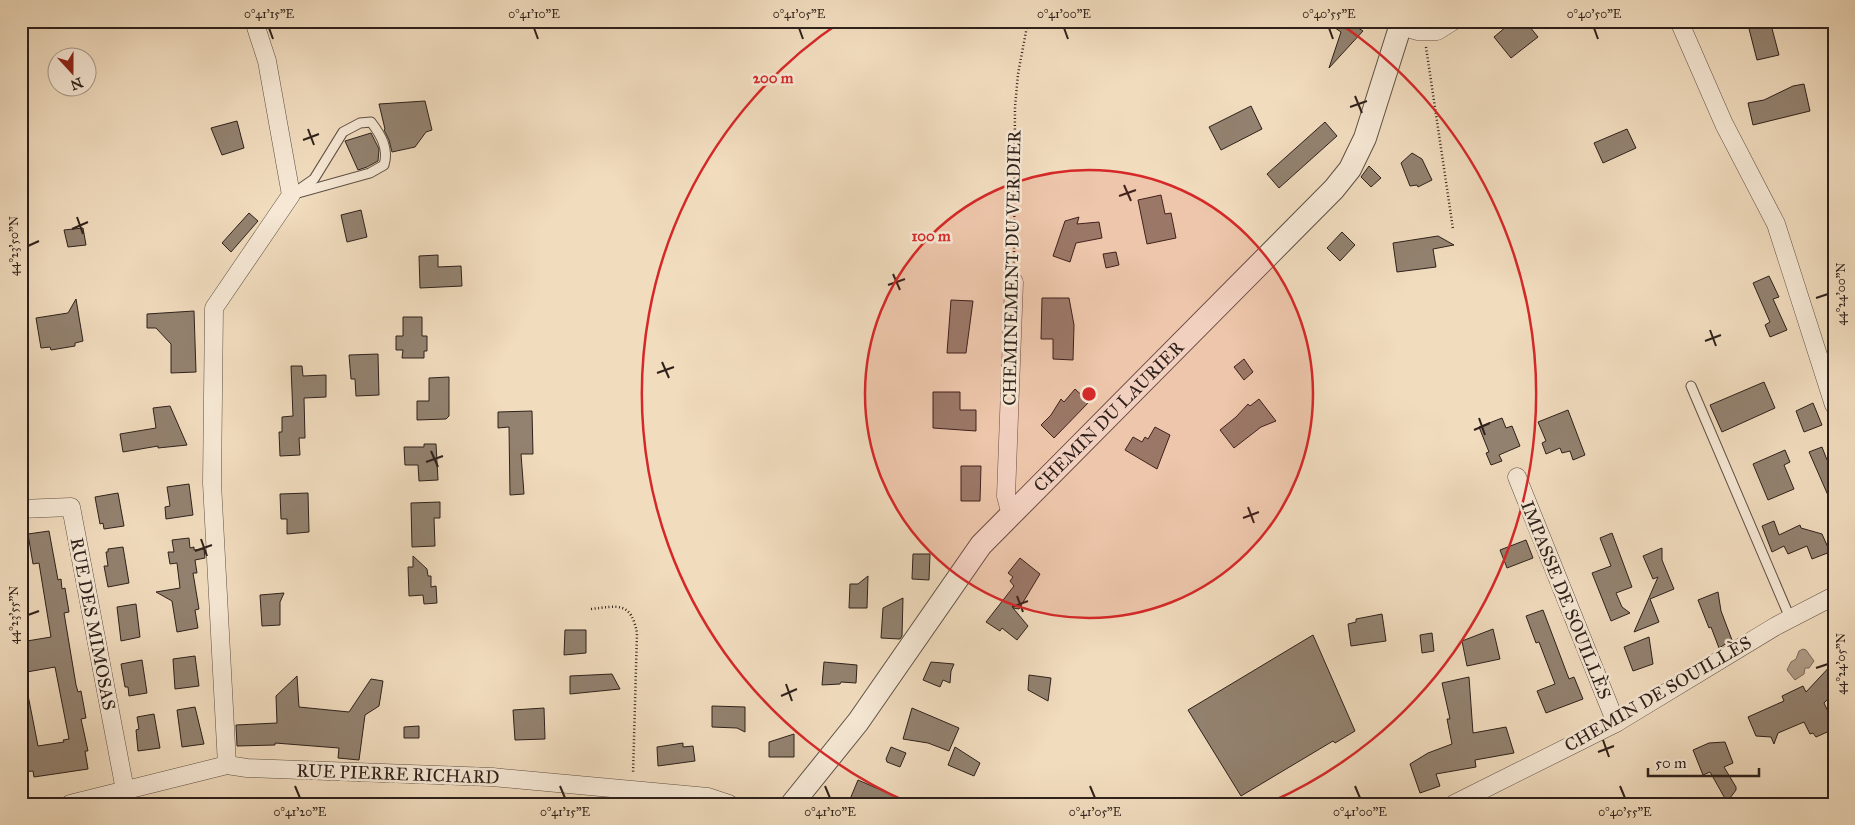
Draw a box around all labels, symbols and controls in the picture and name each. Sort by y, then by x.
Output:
text: 0°41'15"E [244,7,294,21]
text: 0°41'10"E [508,7,560,21]
text: 0°41'05"E [773,7,826,21]
text: 0°41'00"E [1037,7,1091,21]
text: 0°40'55"E [1302,7,1356,21]
text: 0°40'50"E [1567,7,1622,21]
north arrow [48,48,98,98]
text: 200 m [753,69,794,87]
text: N [68,74,85,94]
street label: CHEMINEMENT DU VERDIER [999,129,1025,406]
text: 44°23'50"N [7,216,21,276]
text: 100 m [911,227,951,245]
text: 44°24'00"N [1834,262,1848,326]
street label: CHEMIN DU LAURIER [1029,335,1189,496]
centre of rings [1080,385,1098,403]
street label: IMPASSE DE SOUILLÈS [1516,497,1618,702]
street label: RUE DES MIMOSAS [65,536,121,712]
text: 44°23'55"N [7,586,21,644]
street label: CHEMIN DE SOUILLÈS [1559,630,1756,757]
text: 44°24'05"N [1834,633,1848,695]
scale bar [1648,745,1759,777]
text: 50 m [1655,754,1687,772]
street label: RUE PIERRE RICHARD [296,759,500,789]
text: 0°41'20"E [274,805,327,819]
text: 0°41'15"E [540,805,590,819]
text: 0°41'10"E [804,805,856,819]
text: 0°41'05"E [1069,805,1122,819]
text: 0°41'00"E [1333,805,1387,819]
text: 0°40'55"E [1598,805,1652,819]

